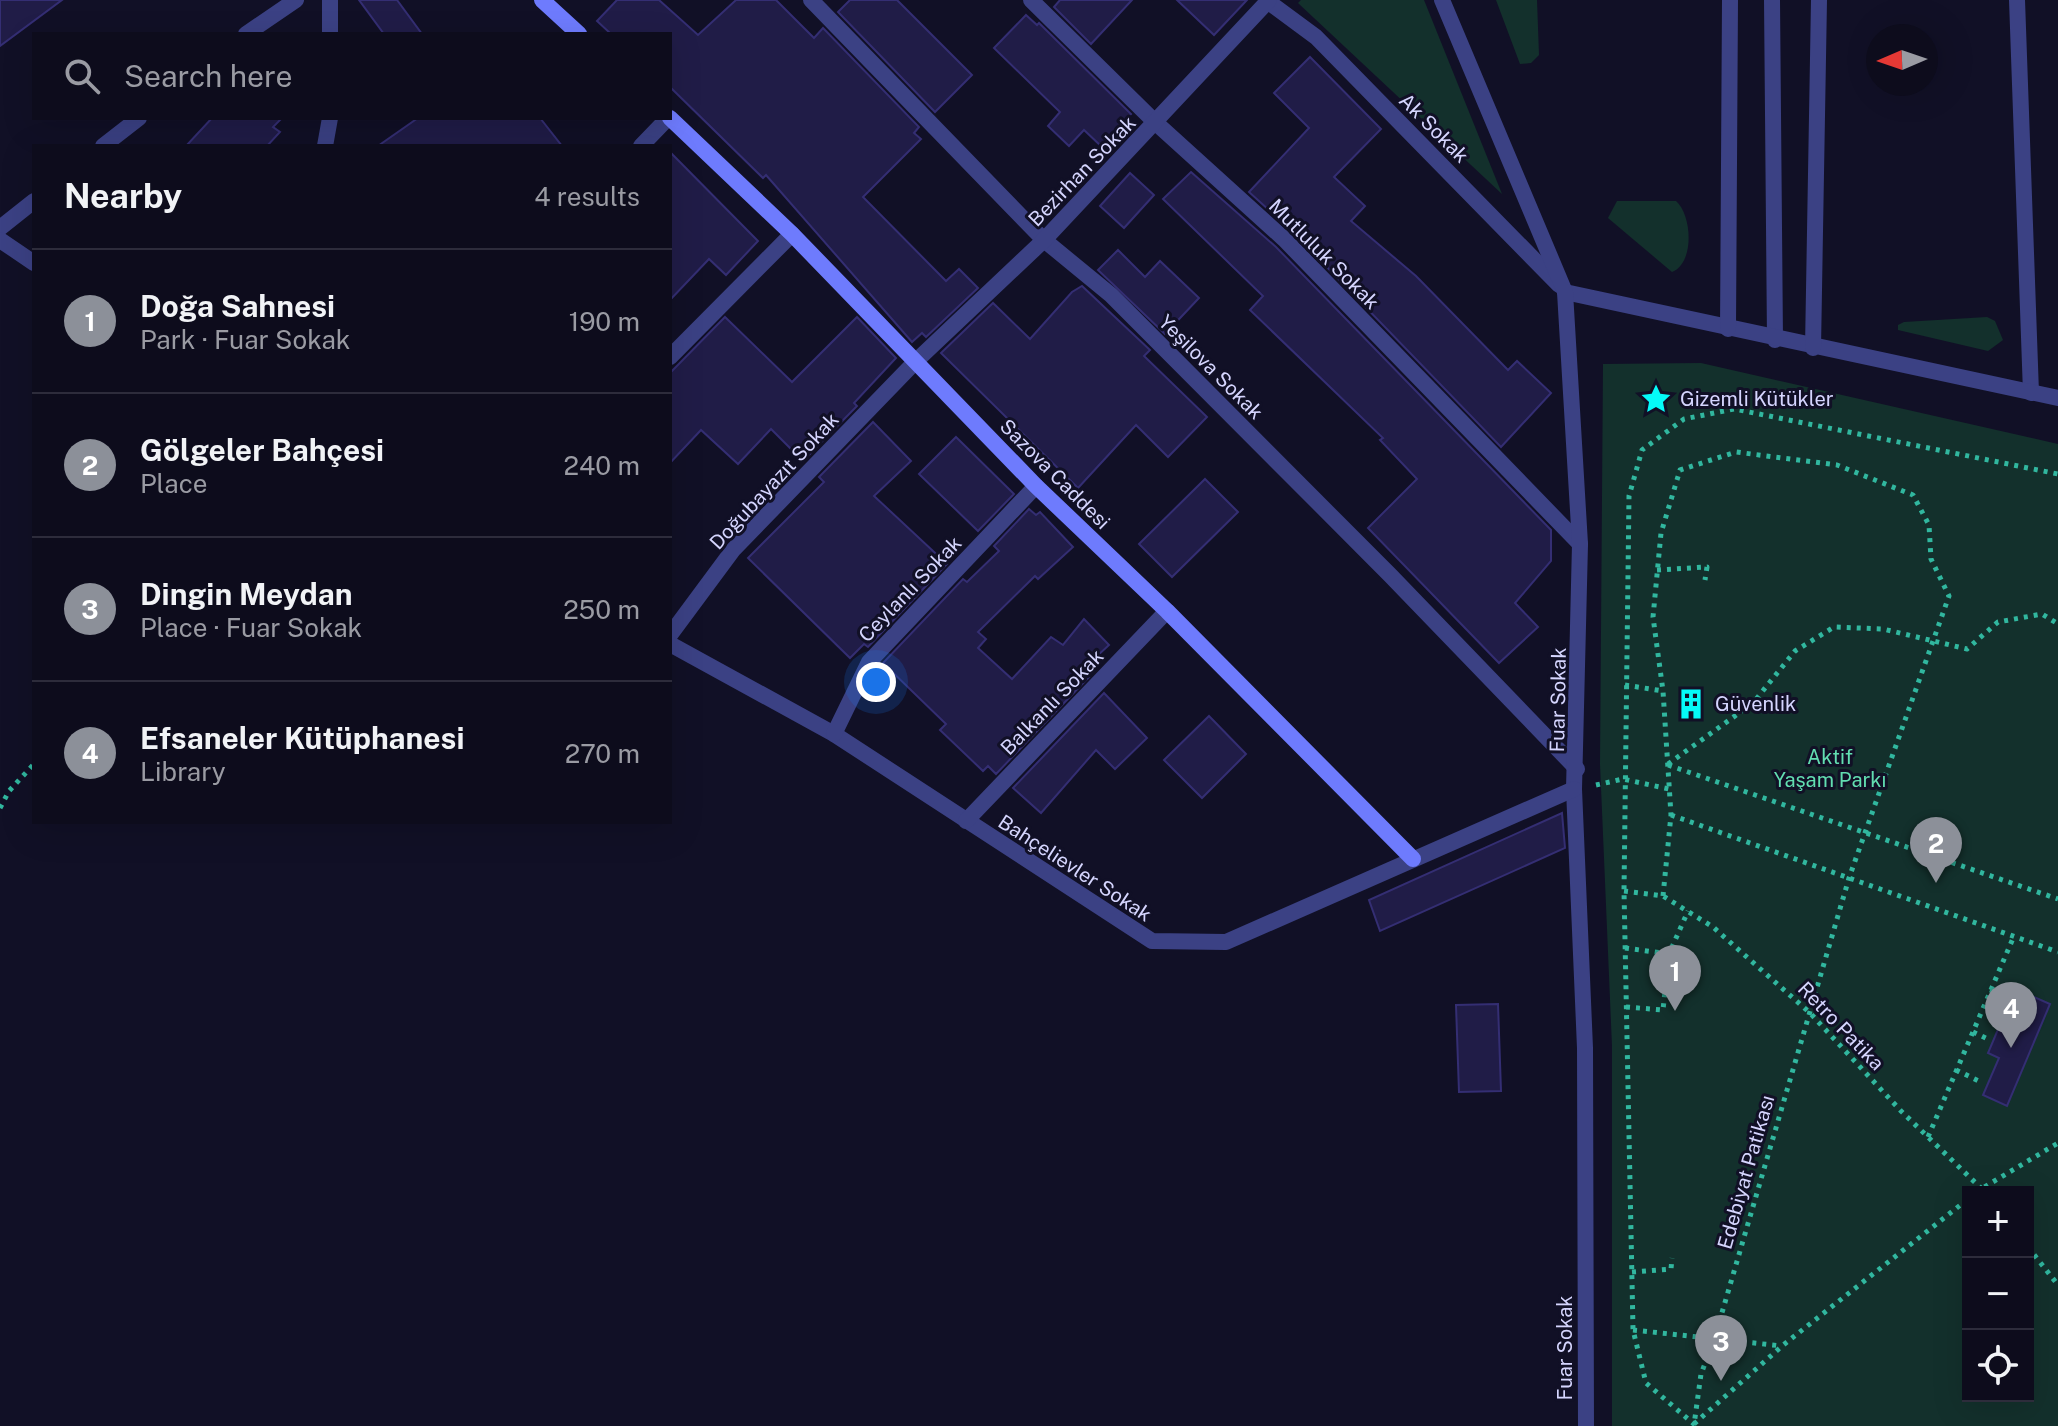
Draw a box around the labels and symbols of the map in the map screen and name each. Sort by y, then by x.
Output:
north arrow [1866,24,1938,96]
street label: Ak Sokak [1394,88,1474,168]
street label: Bezirhan Sokak [1023,111,1141,231]
street label: Mutluluk Sokak [1264,194,1384,314]
street label: Yeşilova Sokak [1154,310,1268,424]
place icon: Gizemli Kütükler [1639,382,1673,416]
place label: Gizemli Kütükler [1680,387,1834,411]
street label: Doğubayazıt Sokak [704,408,844,554]
street label: Sazova Caddesi [995,414,1115,534]
street label: Ceylanlı Sokak [854,531,966,647]
street label: Balkanlı Sokak [996,644,1108,760]
street label: Fuar Sokak [1545,647,1571,753]
your location [856,662,896,702]
building icon: Güvenlik [1674,687,1708,721]
place label: Güvenlik [1715,692,1796,716]
park label: Aktif Yaşam Parkı [1774,745,1886,792]
street label: Bahçelievler Sokak [994,810,1156,926]
pin: 2 [1910,817,1962,883]
pin: 1 [1649,945,1701,1011]
street label: Retro Patika [1793,977,1889,1075]
pin: 4 [1985,982,2037,1048]
street label: Edebiyat Patikası [1713,1092,1779,1252]
street label: Fuar Sokak [1553,1296,1577,1401]
pin: 3 [1695,1315,1747,1381]

